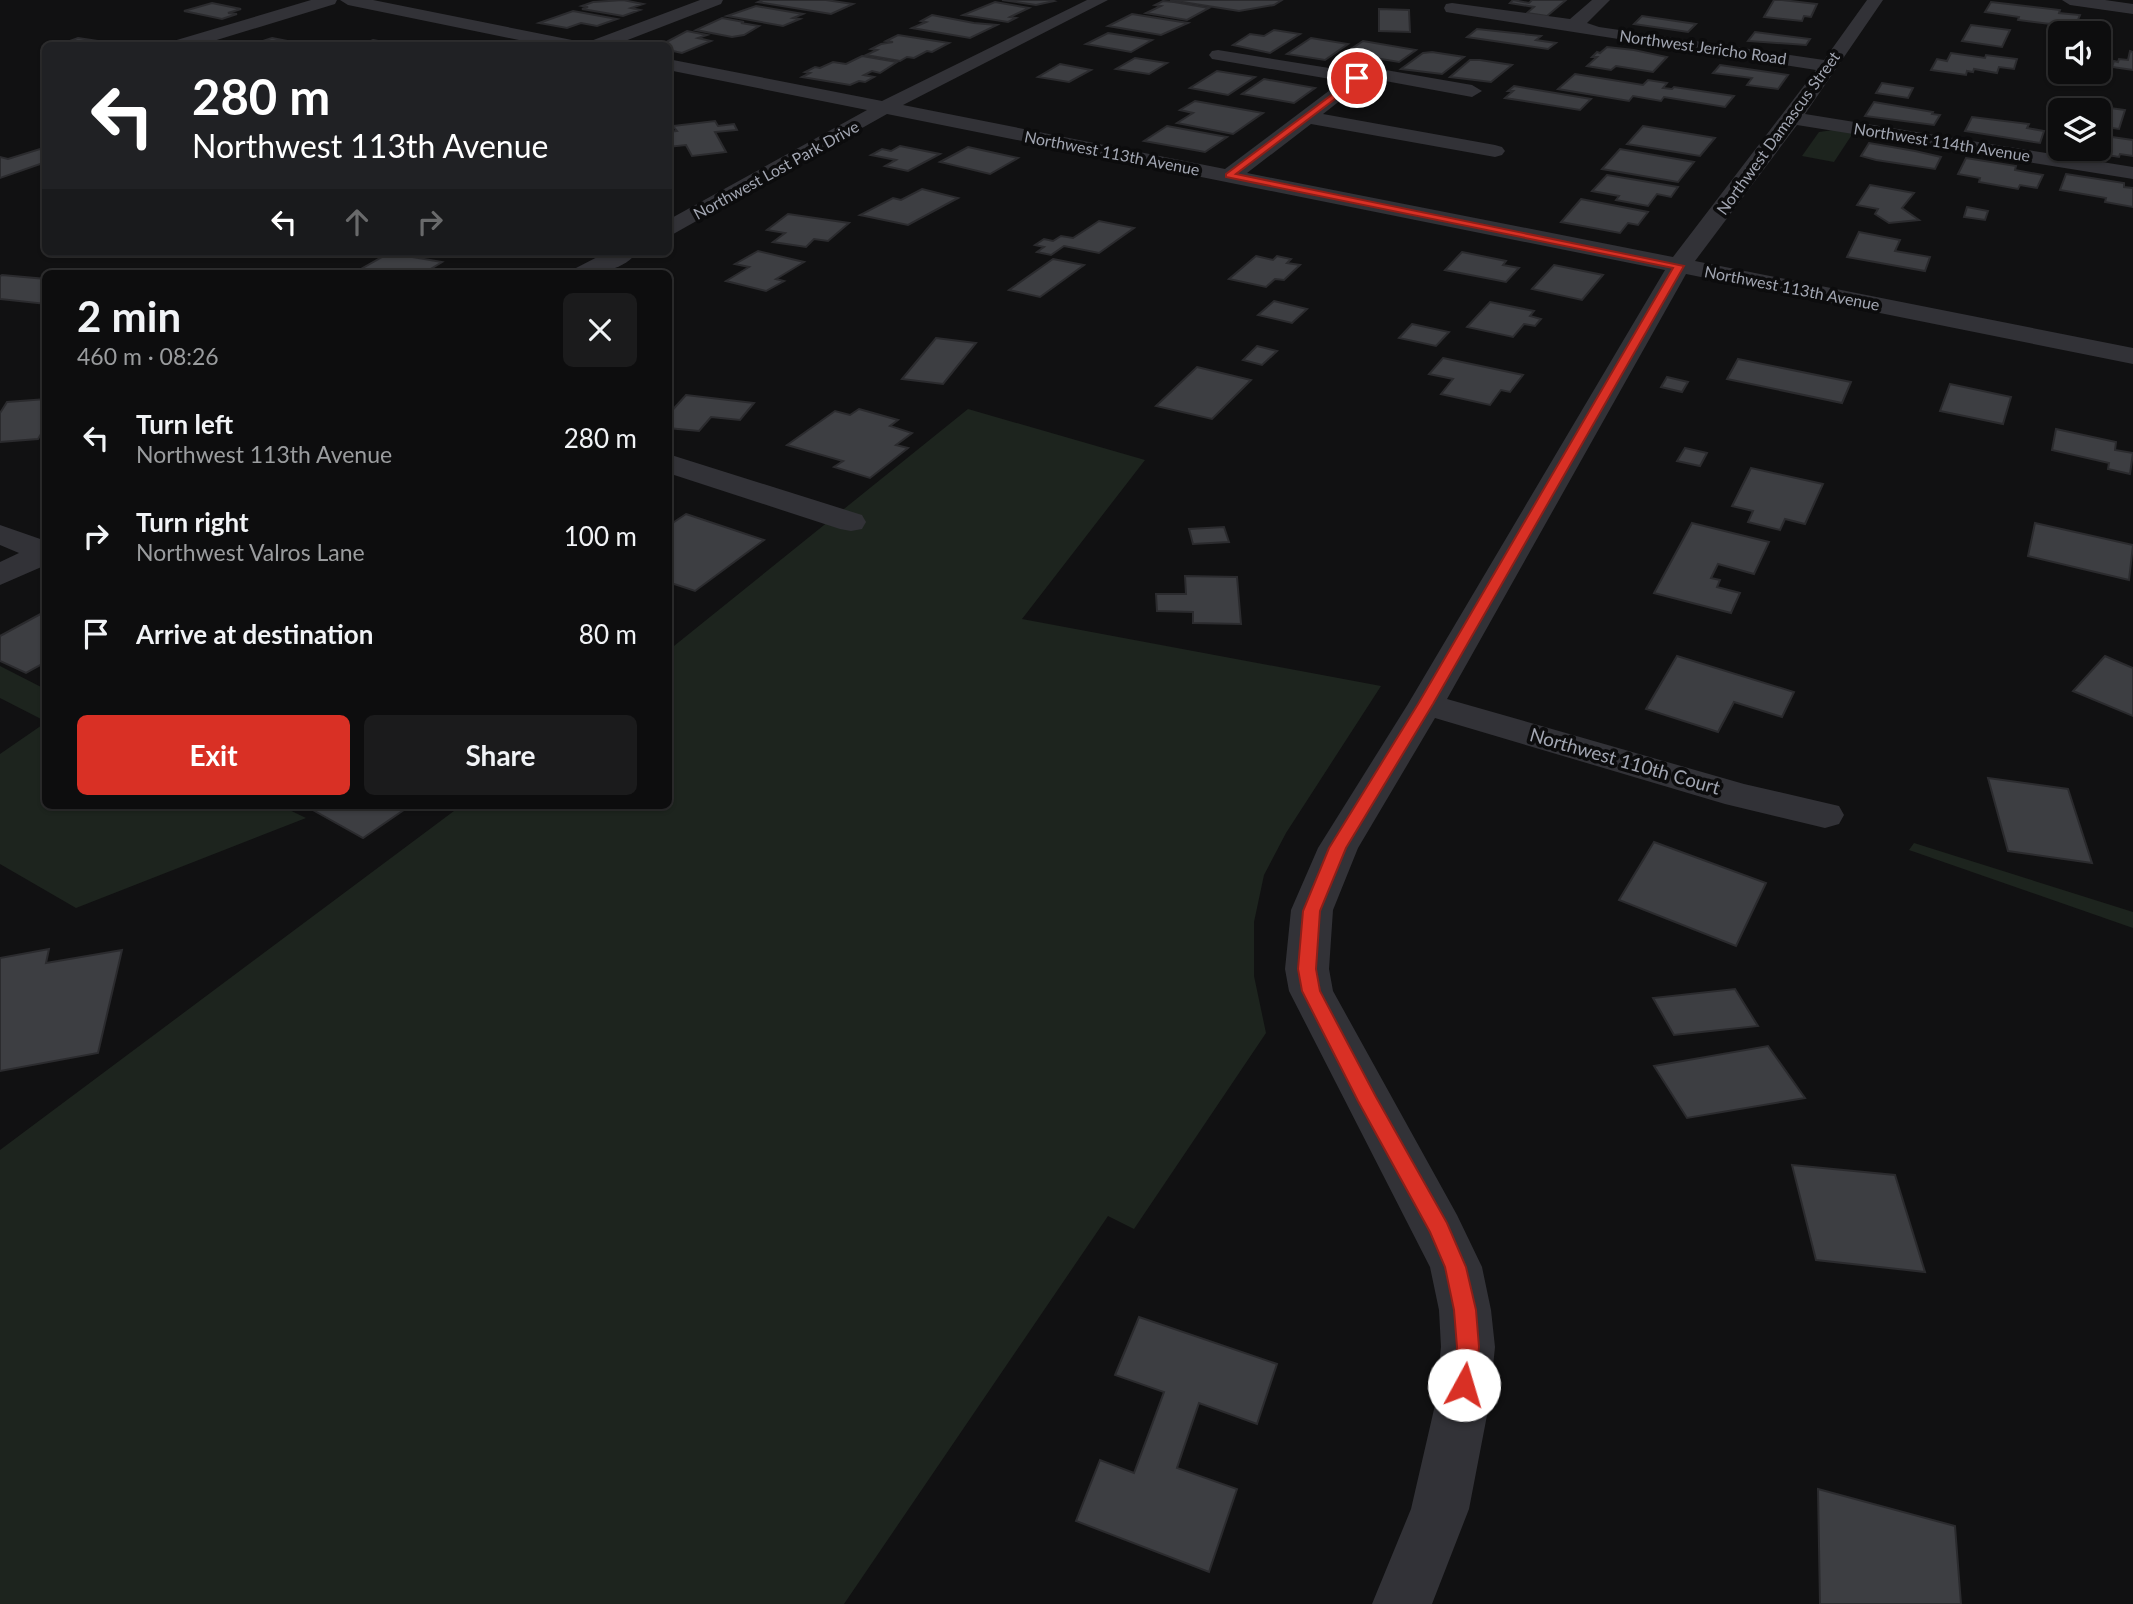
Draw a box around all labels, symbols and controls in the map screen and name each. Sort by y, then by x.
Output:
map controls [2048,21,2111,161]
button: sound [2048,21,2111,84]
street label: Northwest Jericho Road [1618,25,1788,68]
street label: Northwest Damascus Street [1712,47,1843,218]
pin [1327,48,1387,108]
icon: arrive [1338,59,1376,97]
text: 280 m [192,67,330,125]
icon: left [77,70,168,161]
button: layers [2048,98,2111,161]
street label: Northwest Lost Park Drive [690,116,862,223]
street label: Northwest 114th Avenue [1853,118,2032,165]
text: Northwest 113th Avenue [192,126,548,165]
street label: Northwest 113th Avenue [1023,126,1201,179]
icon: left [265,203,303,241]
icon: ahead [338,203,376,241]
icon: right [411,203,449,241]
street label: Northwest 113th Avenue [1703,261,1881,314]
text: 2 min [77,291,181,341]
button: close [563,293,637,367]
text: 460 m · 08:26 [77,342,219,370]
text: Turn left [136,408,233,440]
icon: left [77,419,115,457]
text: 280 m [564,422,637,454]
text: Northwest 113th Avenue [136,440,392,468]
text: Turn right [136,506,249,538]
icon: right [77,517,115,555]
text: 100 m [564,520,637,552]
text: Northwest Valros Lane [136,538,365,566]
icon: arrive [77,615,115,653]
text: Arrive at destination [136,618,373,650]
text: 80 m [579,618,637,650]
button: Exit [77,715,350,795]
button: Share [364,715,637,795]
street label: Northwest 110th Court [1527,722,1723,799]
position arrow [1427,1348,1501,1422]

